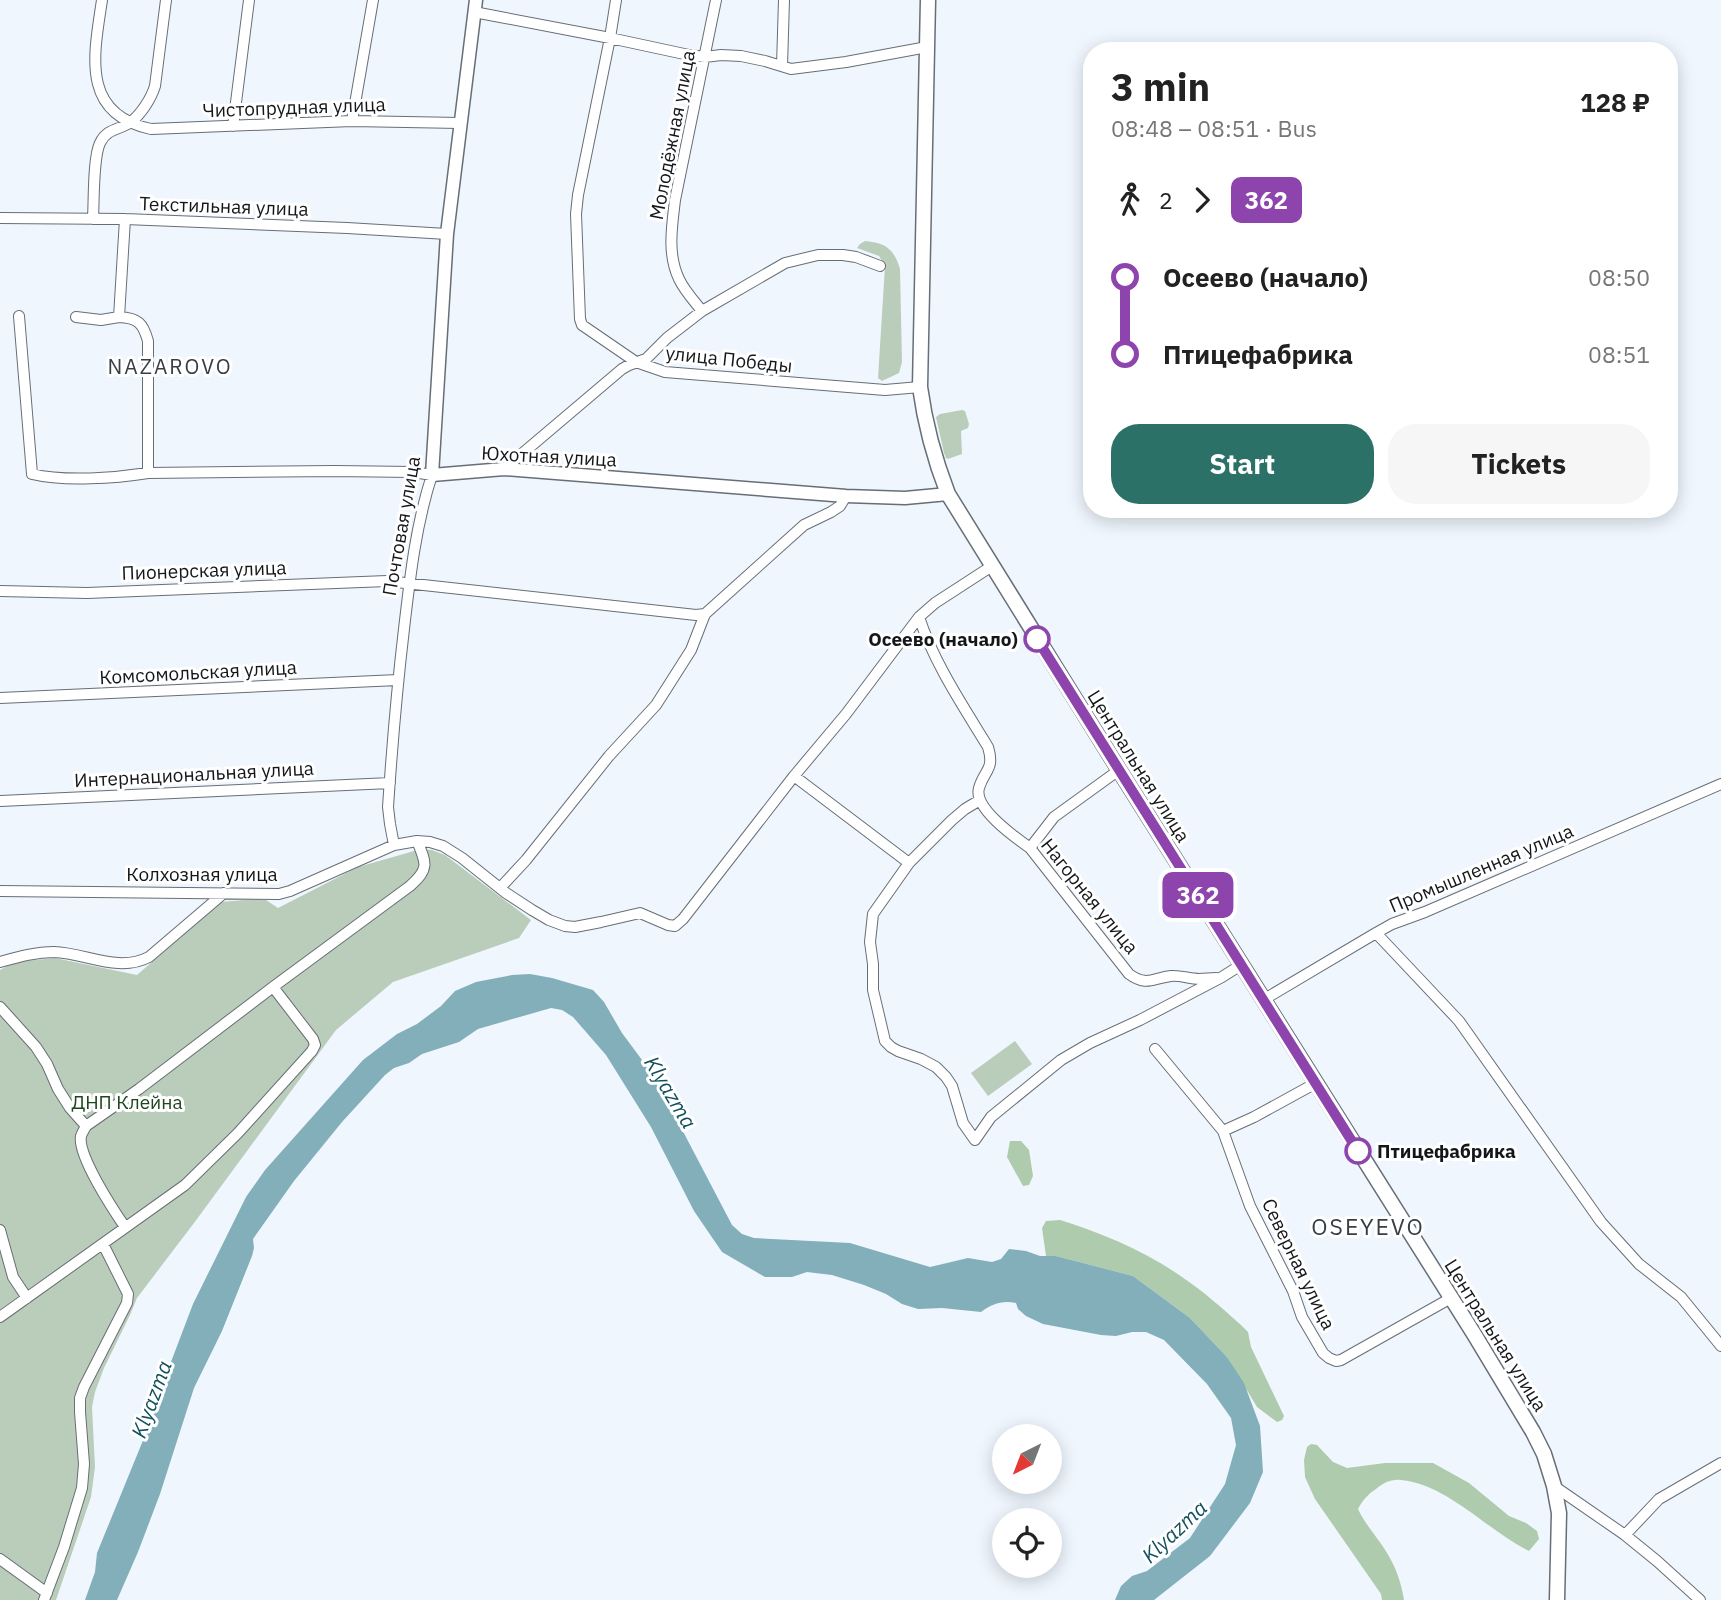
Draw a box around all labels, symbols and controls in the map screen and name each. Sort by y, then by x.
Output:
street label: Молодёжная улица [644,48,700,222]
text: 3 min [1111,62,1210,111]
text: 128 ₽ [1580,85,1650,119]
street label: Чистопрудная улица [202,92,386,122]
text: 08:48 – 08:51 · Bus [1111,113,1317,143]
icon: walk [1111,181,1149,219]
icon: forward [1183,181,1221,219]
text: 362 [1245,184,1288,216]
text: 2 [1159,185,1173,215]
street label: Текстильная улица [139,191,309,221]
text: Осеево (начало) [1163,260,1368,294]
text: 08:50 [1588,262,1650,292]
text: Птицефабрика [1163,337,1353,371]
text: 08:51 [1588,339,1650,369]
street label: улица Победы [664,340,794,378]
district label: NAZAROVO [107,352,233,380]
button: Start [1111,424,1374,504]
button: Tickets [1388,424,1650,504]
street label: Юхотная улица [481,440,617,472]
street label: Почтовая улица [377,454,425,598]
street label: Пионерская улица [121,555,287,585]
marker: Осеево (начало) [1024,626,1050,652]
place label: Осеево (начало) [868,627,1018,651]
street label: Комсомольская улица [99,655,297,689]
street label: Центральная улица [1082,685,1196,847]
street label: Интернациональная улица [74,756,314,792]
street label: Промышленная улица [1385,818,1577,918]
street label: Нагорная улица [1036,833,1144,959]
street label: Колхозная улица [126,862,278,886]
line badge: 362 [1158,872,1238,918]
text: 362 [1176,879,1220,911]
water label: Klyazma [638,1050,704,1134]
park label: ДНП Клейна [71,1090,183,1114]
marker: Птицефабрика [1345,1138,1371,1164]
place label: Птицефабрика [1377,1139,1516,1163]
street label: Северная улица [1257,1195,1341,1333]
district label: OSEYEVO [1311,1211,1425,1241]
street label: Центральная улица [1439,1254,1553,1416]
water label: Klyazma [124,1357,178,1441]
north arrow [992,1424,1062,1494]
map controls [992,1424,1062,1578]
water label: Klyazma [1135,1493,1213,1569]
button: locate [992,1508,1062,1578]

